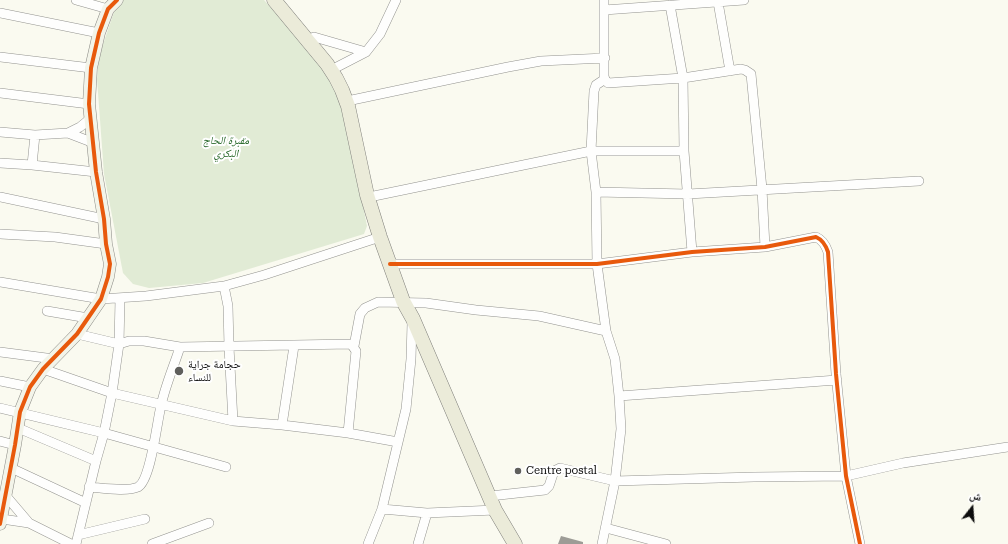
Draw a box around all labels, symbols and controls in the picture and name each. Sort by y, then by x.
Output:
park label: مقبرة الحاج البكري [203,134,249,160]
place label: حجامة جراية للنساء [188,358,241,384]
marker: حجامة جراية للنساء [173,365,185,377]
place label: Centre postal [526,464,597,478]
marker: Centre postal [513,466,523,476]
north arrow [952,488,992,528]
text: ش [968,488,983,504]

